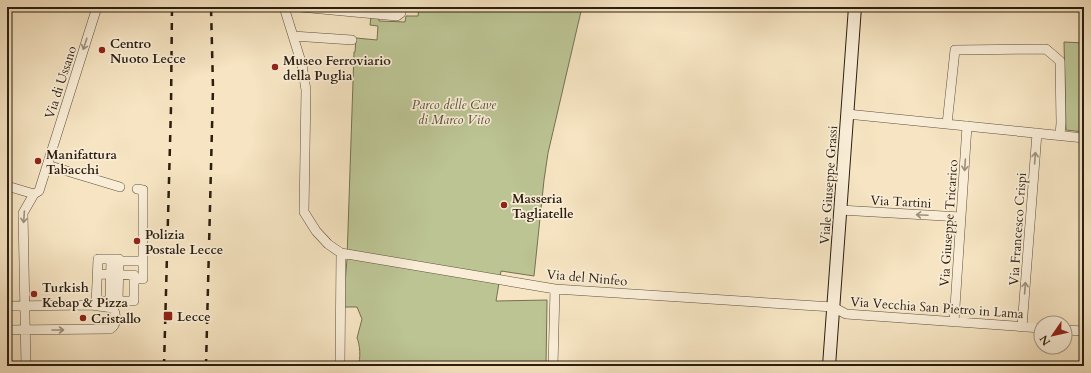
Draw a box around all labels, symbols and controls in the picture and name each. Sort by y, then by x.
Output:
place label: Centro Nuoto Lecce [110,35,186,68]
one-way arrow [81,38,89,50]
street label: Via di Ussano [41,44,81,121]
marker: Centro Nuoto Lecce [97,45,107,55]
place label: Museo Ferroviario della Puglia [283,52,391,85]
marker: Museo Ferroviario della Puglia [270,62,280,72]
park label: Parco delle Cave di Marco Vito [412,96,497,129]
street label: Viale Giuseppe Grassi [816,125,842,245]
place label: Manifattura Tabacchi [46,146,117,179]
one-way arrow [1031,152,1038,165]
marker: Manifattura Tabacchi [33,156,43,166]
one-way arrow [961,158,968,171]
street label: Via Giuseppe Tricarico [936,159,962,287]
street label: Via Francesco Crispi [1005,172,1031,286]
place label: Masseria Tagliatelle [512,190,574,223]
street label: Via Tartini [870,191,932,213]
marker: Masseria Tagliatelle [499,200,509,210]
one-way arrow [21,210,28,223]
one-way arrow [916,211,929,218]
place label: Polizia Postale Lecce [145,226,223,259]
marker: Polizia Postale Lecce [132,236,142,246]
street label: Via del Ninfeo [546,266,628,290]
place label: Turkish Kebap & Pizza [42,279,129,312]
one-way arrow [1022,282,1029,295]
marker: Turkish Kebap & Pizza [29,289,39,299]
street label: Via Vecchia San Pietro in Lama [850,293,1025,323]
place label: Lecce [177,308,211,326]
place label: Cristallo [91,310,141,328]
marker: Lecce [162,310,174,322]
marker: Cristallo [78,313,88,323]
north arrow [1033,315,1073,355]
one-way arrow [51,326,64,334]
text: N [1036,332,1054,348]

